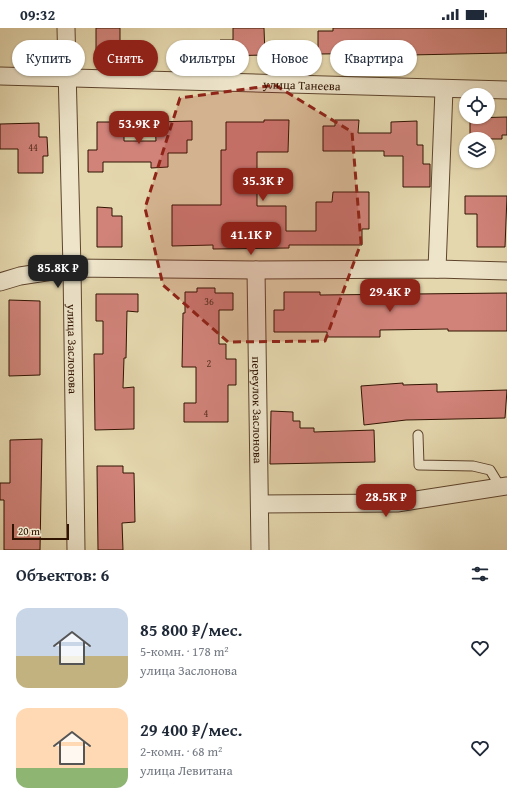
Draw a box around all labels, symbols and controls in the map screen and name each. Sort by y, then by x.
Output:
text: 09:32 [20,4,55,25]
chip: Купить [12,40,85,76]
chip: Снять [93,40,158,76]
chip: Фильтры [166,40,249,76]
chip: Новое [257,40,322,76]
chip: Квартира [330,40,417,76]
street label: улица Танеева [262,75,341,94]
map controls [459,88,495,168]
button: locate [459,88,495,124]
pin: 53.9K ₽ [102,111,176,145]
text: 53.9K ₽ [118,114,160,133]
button: layers [459,132,495,168]
house number: 44 [28,140,38,155]
pin: 35.3K ₽ [226,168,300,202]
text: 35.3K ₽ [242,171,284,190]
pin: 41.1K ₽ [214,222,288,256]
text: 41.1K ₽ [230,225,272,244]
pin: 85.8K ₽ [21,255,95,289]
text: 85.8K ₽ [37,258,79,277]
pin: 29.4K ₽ [353,279,427,313]
text: 29.4K ₽ [369,282,411,301]
house number: 36 [204,294,214,309]
street label: улица Заслонова [64,303,82,394]
house number: 2 [207,356,212,371]
street label: переулок Заслонова [249,356,267,464]
house number: 4 [204,406,209,421]
pin: 28.5K ₽ [349,484,423,518]
text: 28.5K ₽ [365,487,407,506]
scale bar [12,522,69,541]
text: 20 m [18,523,40,539]
text: Объектов: 6 [16,562,109,587]
icon: filters [469,563,491,585]
text: 85 800 ₽/мес. [140,617,242,642]
icon: home [48,624,96,672]
icon: heart [469,637,491,659]
text: 5-комн. · 178 m² [140,642,229,661]
text: улица Заслонова [140,661,237,680]
text: 29 400 ₽/мес. [140,717,242,742]
icon: home [48,724,96,772]
icon: heart [469,737,491,759]
text: 2-комн. · 68 m² [140,742,222,761]
text: улица Левитана [140,761,233,780]

